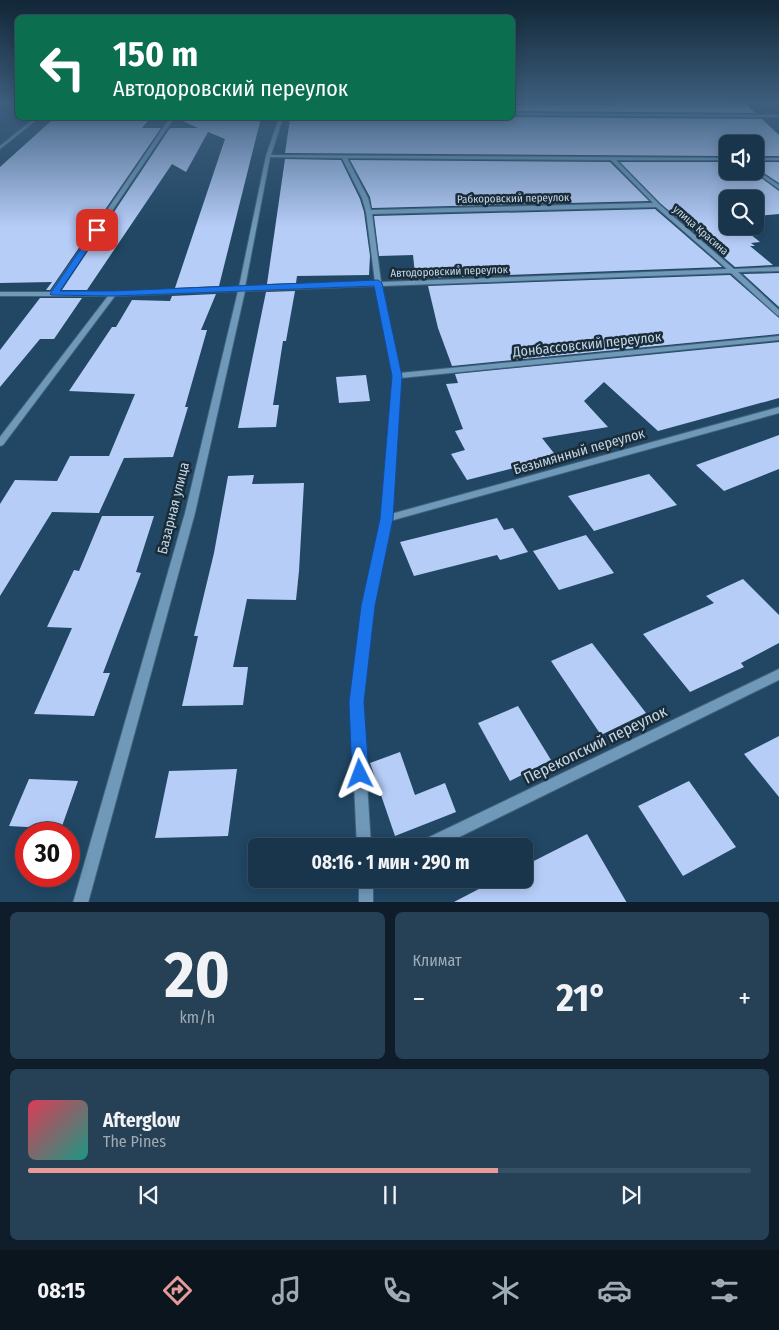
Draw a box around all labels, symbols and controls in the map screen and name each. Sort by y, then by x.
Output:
text: 150 m [113,33,198,75]
icon: left [30,35,95,100]
text: Автодоровский переулок [113,75,348,102]
map controls [719,135,764,235]
button: sound [719,135,764,180]
button: search [719,190,764,235]
street label: Рабкоровский переулок [457,191,570,206]
street label: улица Красина [670,203,731,258]
pin [76,209,118,251]
icon: arrive [83,216,111,244]
street label: Автодоровский переулок [390,263,509,280]
street label: Донбассовский переулок [511,328,663,361]
street label: Безымянный переулок [512,424,647,478]
street label: Базарная улица [154,460,193,556]
street label: Перекопский переулок [520,701,671,787]
position arrow [333,747,385,799]
speed limit sign: 30 [15,822,80,887]
text: 08:16 · 1 мин · 290 m [312,851,469,874]
text: 20 [164,936,230,1014]
text: Климат [413,951,462,970]
text: 21° [556,975,607,1021]
text: − [413,982,425,1015]
text: + [738,982,751,1015]
text: km/h [179,1008,215,1027]
text: Afterglow [103,1109,180,1132]
text: The Pines [103,1132,166,1151]
icon: previous [135,1181,163,1209]
icon: pause [376,1181,404,1209]
icon: next [617,1181,645,1209]
icon: directions [160,1273,195,1308]
icon: music [269,1273,304,1308]
icon: phone [379,1273,414,1308]
icon: climate [488,1273,523,1308]
icon: car [597,1273,632,1308]
icon: filters [707,1273,742,1308]
text: 08:15 [37,1277,85,1304]

